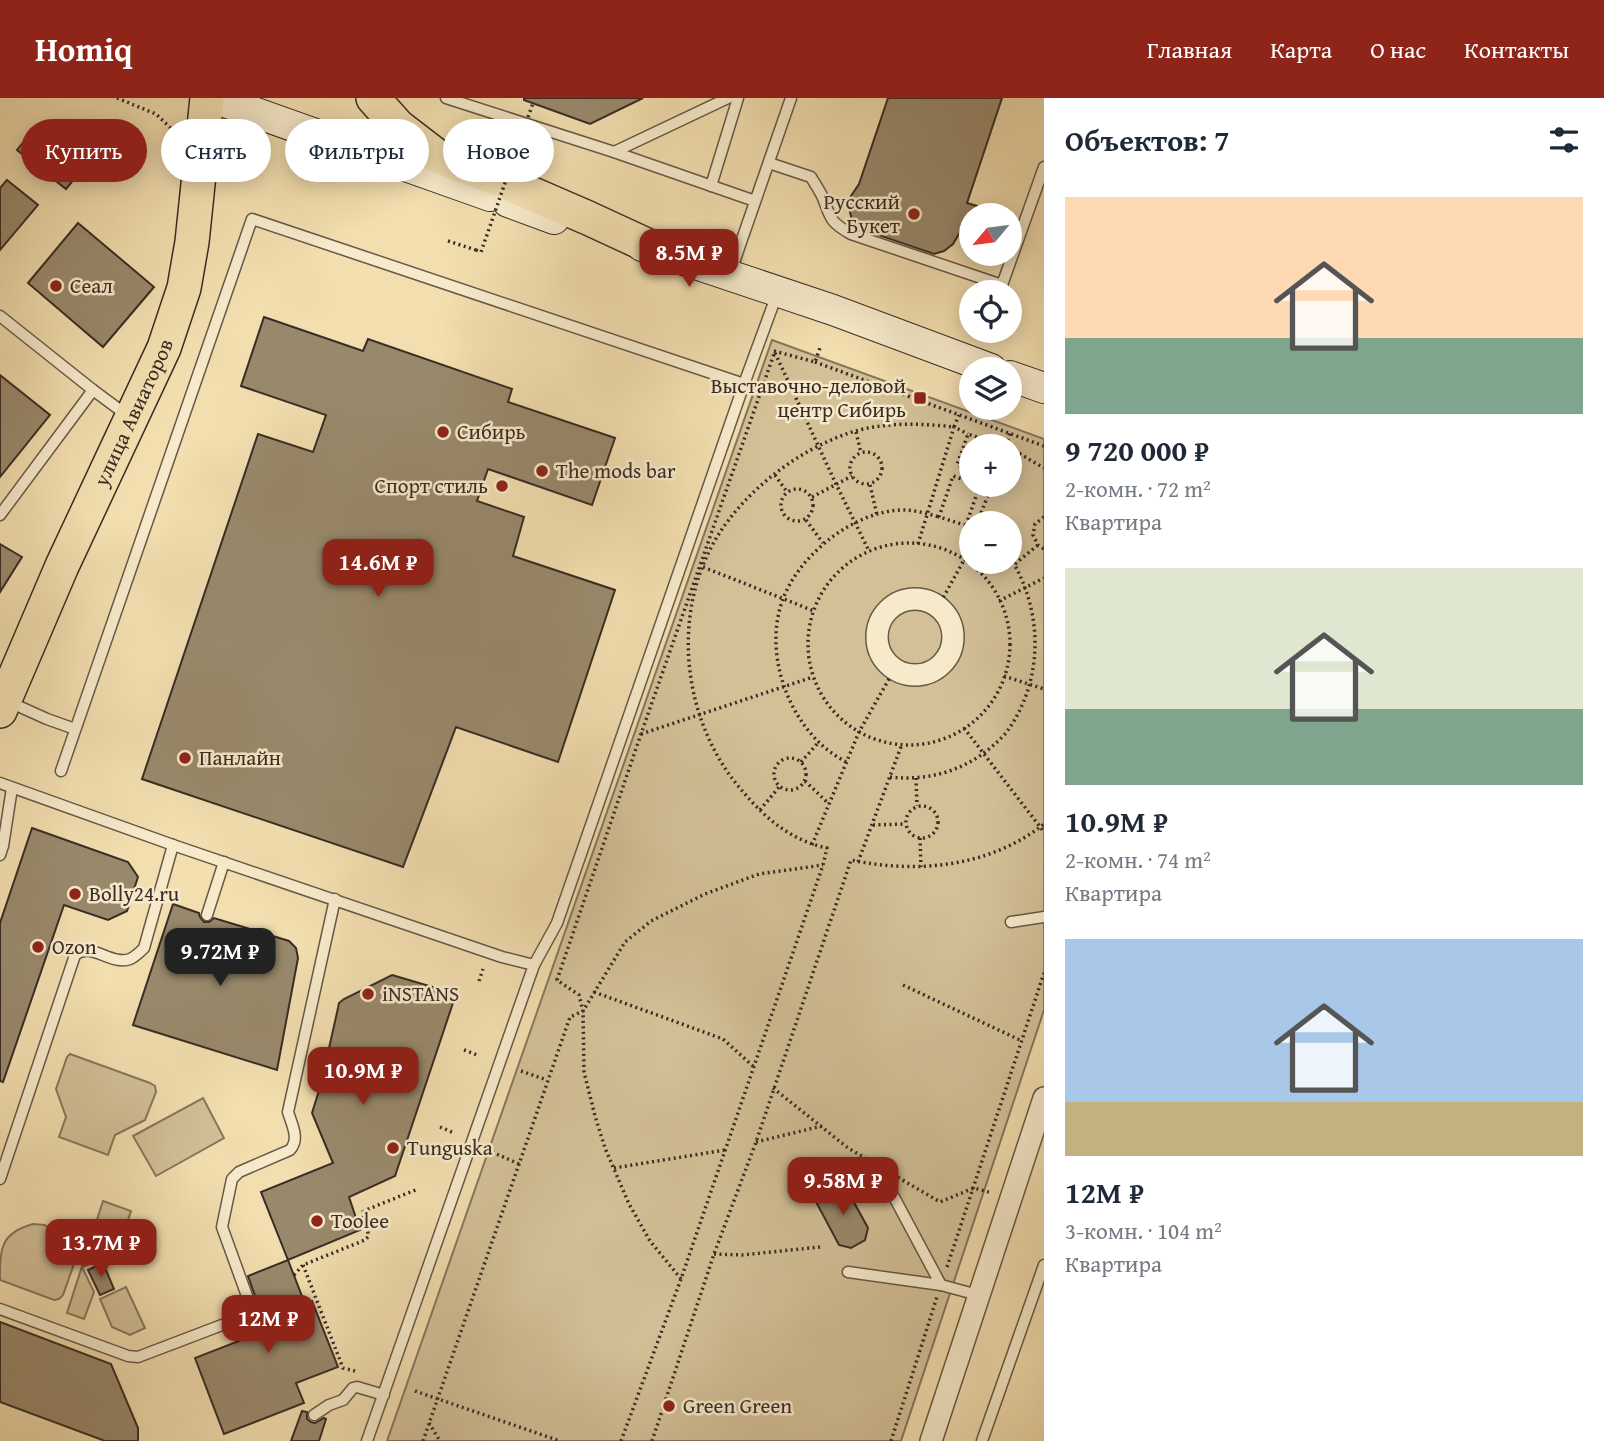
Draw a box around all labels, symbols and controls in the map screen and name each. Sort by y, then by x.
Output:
text: Homiq [35,25,132,73]
text: Главная [1147,32,1232,67]
text: Карта [1270,32,1332,67]
text: О нас [1370,32,1426,67]
text: Контакты [1464,32,1569,67]
text: Объектов: 7 [1065,118,1229,162]
chip: Купить [21,119,147,182]
chip: Снять [161,119,271,182]
chip: Фильтры [285,119,429,182]
chip: Новое [443,119,554,182]
icon: filters [1545,121,1583,159]
place label: Русский Букет [823,186,900,241]
north arrow [959,203,1022,266]
map controls [959,203,1022,574]
marker: Русский Букет [906,206,922,222]
pin: 8.5M ₽ [632,230,746,289]
text: 8.5M ₽ [655,235,723,268]
icon: home [1261,243,1387,369]
place label: Сеал [70,270,113,301]
marker: Сеал [48,278,64,294]
button: locate [959,280,1022,343]
street label: улица Авиаторов [85,335,181,492]
button: layers [959,357,1022,420]
place label: Выставочно-деловой центр Сибирь [711,370,906,425]
marker: Выставочно-деловой центр Сибирь [912,390,928,406]
place label: Сибирь [457,416,525,447]
marker: Сибирь [435,424,451,440]
text: 9 720 000 ₽ [1065,428,1209,472]
button: + [959,434,1022,497]
place label: The mods bar [556,455,676,486]
marker: The mods bar [534,463,550,479]
place label: Спорт стиль [375,470,488,501]
text: 2-комн. · 72 m² [1065,472,1211,505]
marker: Спорт стиль [494,478,510,494]
text: Квартира [1065,505,1162,538]
button: − [959,511,1022,574]
pin: 14.6M ₽ [313,540,443,599]
text: 14.6M ₽ [338,545,418,578]
icon: home [1261,614,1387,740]
place label: Панлайн [199,742,281,773]
marker: Панлайн [177,750,193,766]
text: 10.9M ₽ [1065,799,1168,843]
text: 2-комн. · 74 m² [1065,843,1211,876]
text: Квартира [1065,876,1162,909]
place label: Bolly24.ru [89,878,180,909]
marker: Bolly24.ru [67,886,83,902]
pin: 9.72M ₽ [155,928,285,988]
place label: Ozon [52,931,97,962]
text: 9.72M ₽ [180,934,260,967]
marker: Ozon [30,939,46,955]
place label: iNSTANS [382,978,459,1009]
icon: home [1261,985,1387,1111]
marker: iNSTANS [360,986,376,1002]
pin: 10.9M ₽ [298,1048,428,1107]
text: 10.9M ₽ [323,1053,403,1086]
place label: Tunguska [407,1132,493,1163]
marker: Tunguska [385,1140,401,1156]
pin: 9.58M ₽ [778,1158,908,1217]
text: 9.58M ₽ [803,1163,883,1196]
text: 12M ₽ [1065,1170,1144,1214]
place label: Toolee [331,1205,389,1236]
marker: Toolee [309,1213,325,1229]
text: 3-комн. · 104 m² [1065,1214,1222,1247]
pin: 13.7M ₽ [36,1220,166,1279]
text: 13.7M ₽ [61,1225,141,1258]
text: Квартира [1065,1247,1162,1280]
pin: 12M ₽ [219,1296,317,1355]
text: 12M ₽ [238,1301,298,1334]
place label: Green Green [683,1390,792,1421]
marker: Green Green [661,1398,677,1414]

